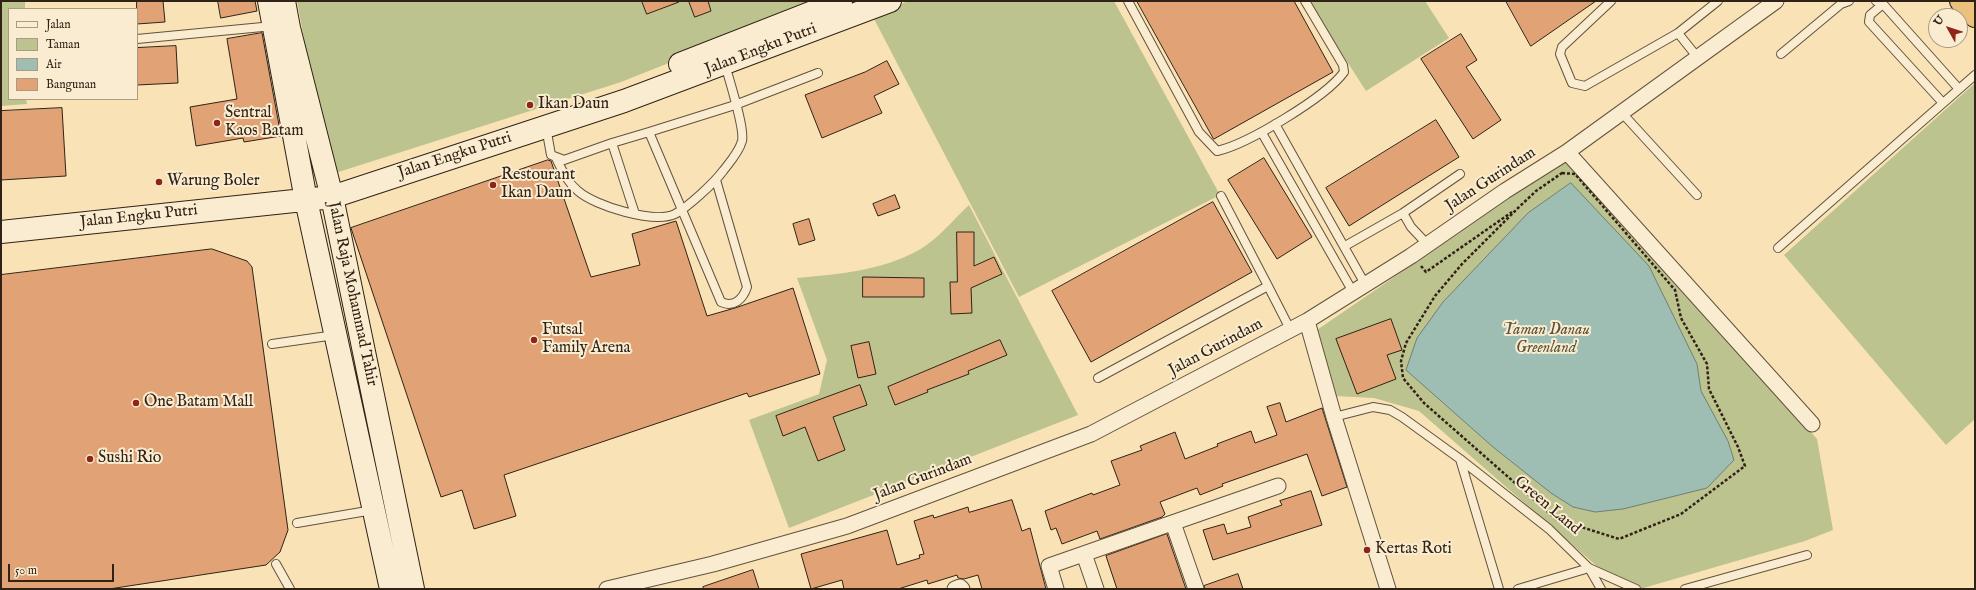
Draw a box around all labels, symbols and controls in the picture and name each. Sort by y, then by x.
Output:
legend [8,8,138,100]
north arrow [1928,8,1968,48]
text: U [1931,13,1948,29]
text: Jalan [46,17,71,32]
street label: Jalan Engku Putri [702,20,820,80]
text: Taman [46,37,80,52]
text: Air [46,57,62,72]
text: Bangunan [46,77,96,92]
place label: Ikan Daun [538,95,609,115]
marker: Ikan Daun [525,100,535,110]
place label: Sentral Kaos Batam [225,104,303,142]
marker: Sentral Kaos Batam [212,118,222,128]
street label: Jalan Engku Putri [396,129,514,183]
street label: Jalan Gurindam [1442,144,1540,216]
place label: Restourant Ikan Daun [501,166,575,204]
place label: Warung Boler [167,172,260,192]
marker: Warung Boler [154,177,164,187]
marker: Restourant Ikan Daun [488,180,498,190]
street label: Jalan Raja Mohammad Tahir [323,200,381,388]
street label: Jalan Engku Putri [79,201,199,233]
street label: Jalan Gurindam [1166,315,1266,381]
place label: Futsal Family Arena [542,321,630,359]
park label: Taman Danau Greenland [1502,321,1590,359]
marker: Futsal Family Arena [529,335,539,345]
place label: One Batam Mall [144,393,253,413]
marker: One Batam Mall [131,398,141,408]
place label: Sushi Rio [98,449,161,469]
street label: Jalan Gurindam [871,450,975,506]
marker: Sushi Rio [85,454,95,464]
street label: Green Land [1510,473,1584,539]
place label: Kertas Roti [1375,540,1452,560]
marker: Kertas Roti [1362,545,1372,555]
scale bar [10,556,116,582]
text: 50 m [15,563,37,578]

